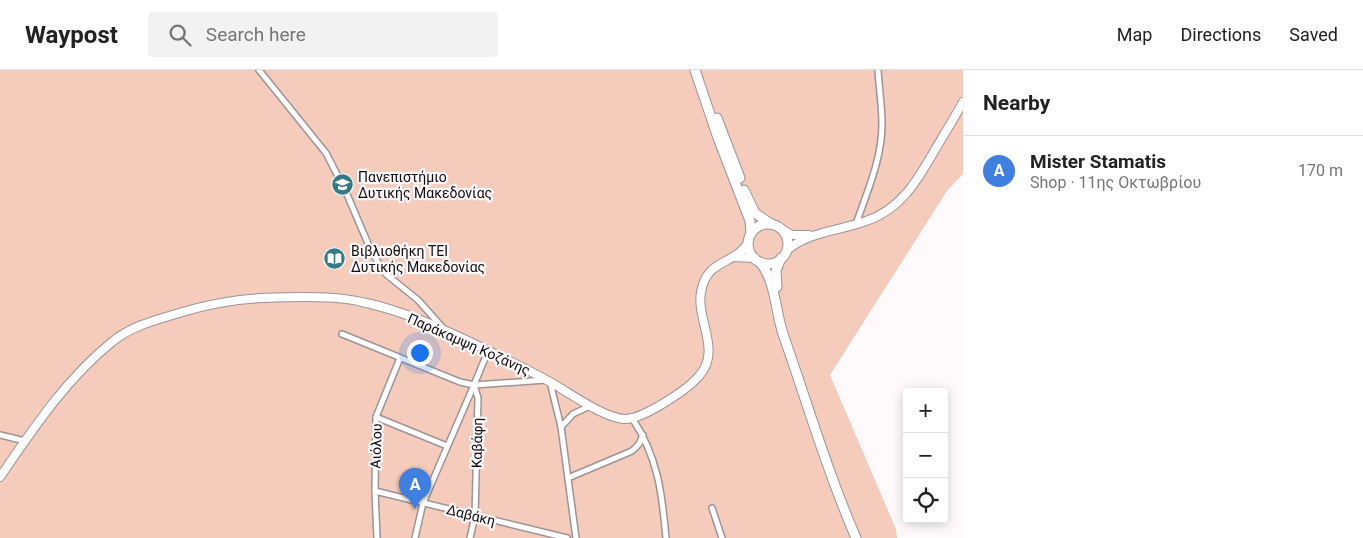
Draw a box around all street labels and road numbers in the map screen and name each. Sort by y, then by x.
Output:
street label: Παράκαμψη Κοζάνης [405,310,533,379]
street label: Καβάφη [469,418,486,468]
street label: Αιόλου [367,423,385,469]
street label: Δαβάκη [445,501,497,529]

